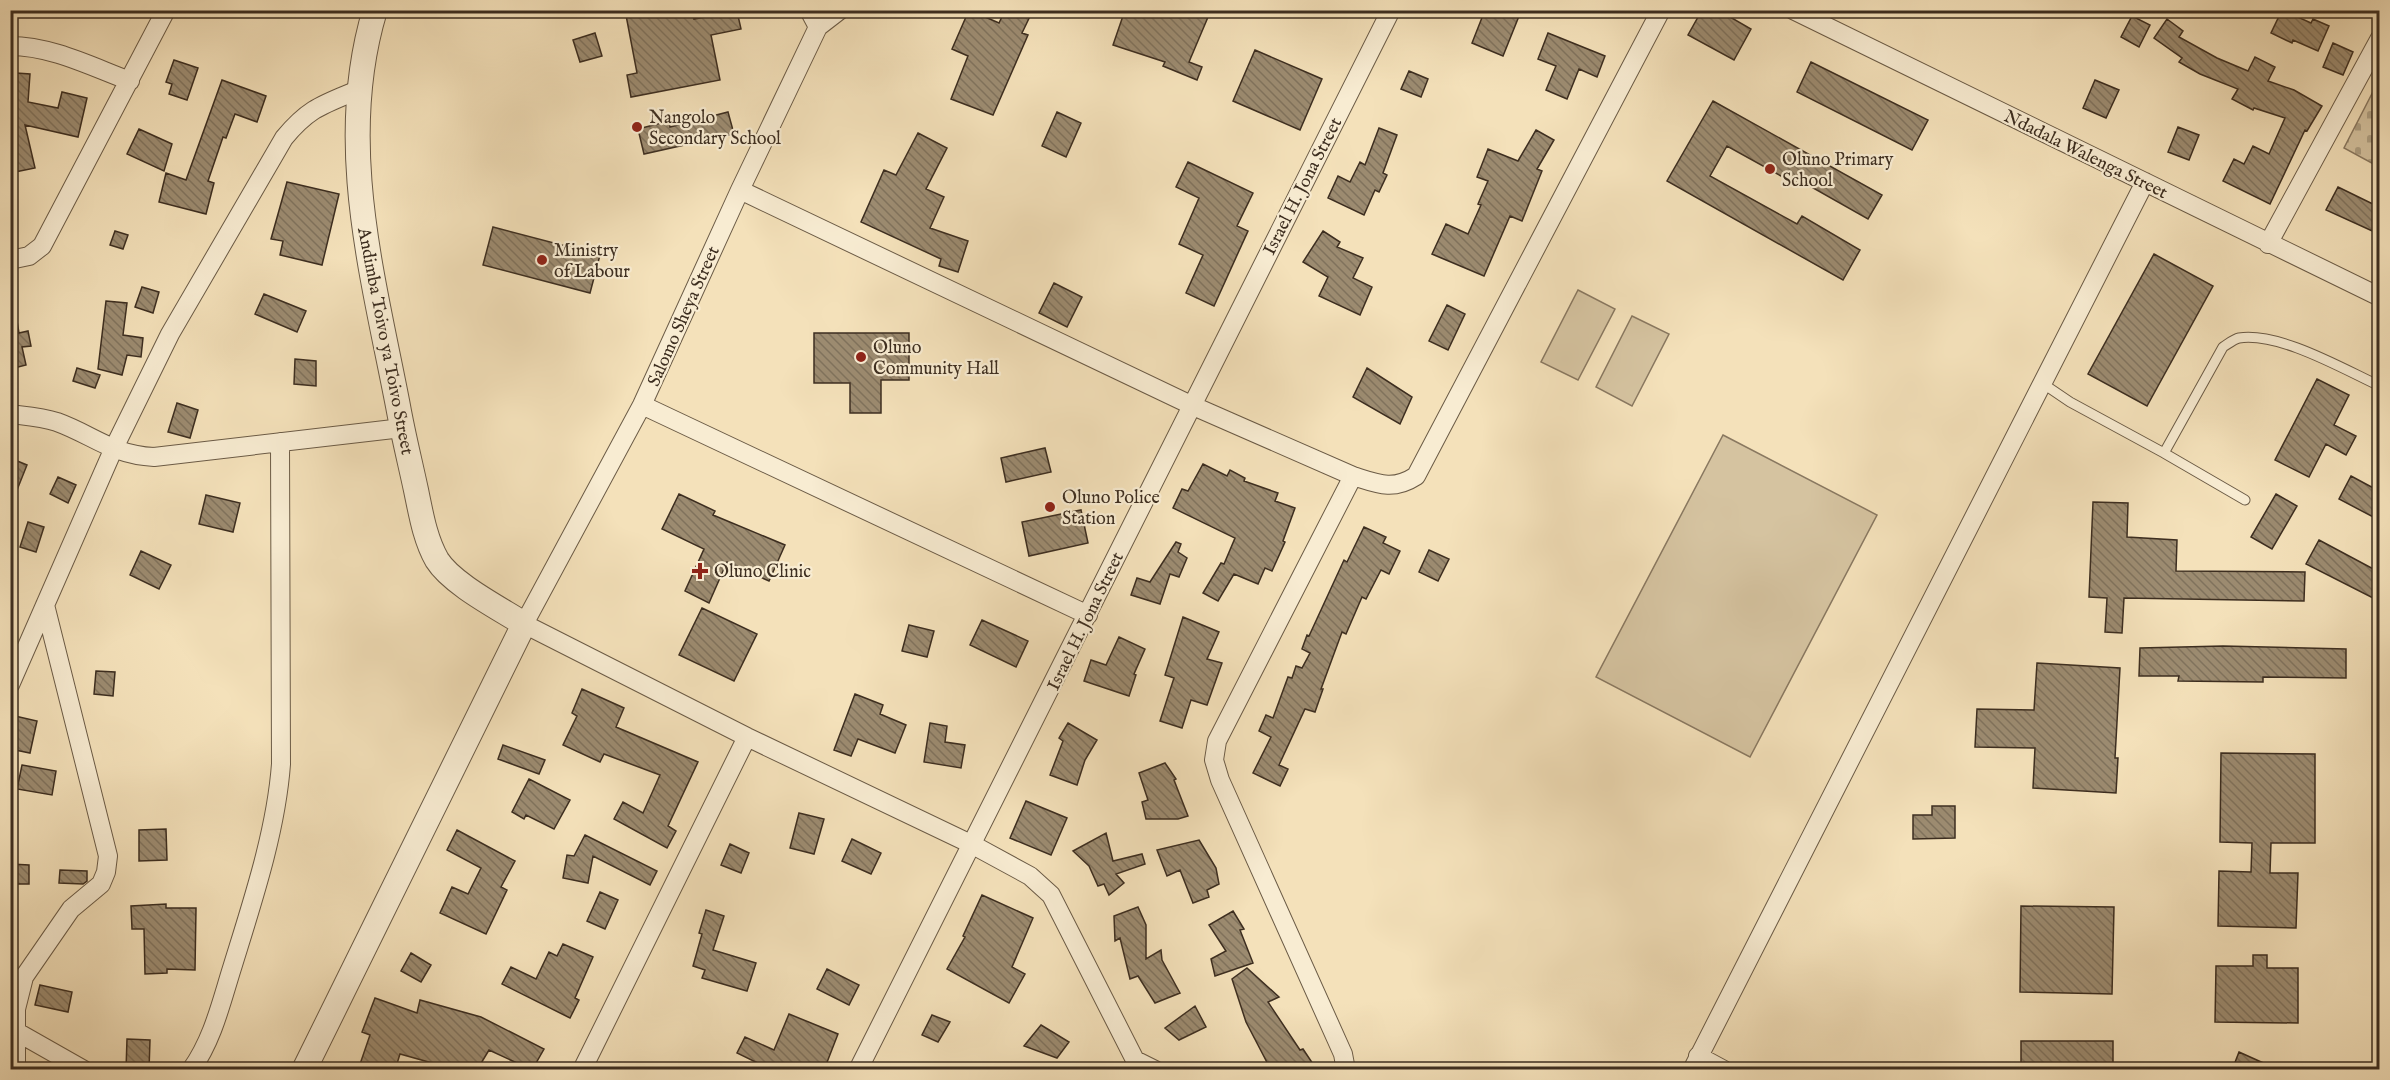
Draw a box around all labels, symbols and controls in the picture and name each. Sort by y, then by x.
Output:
street label: Ndadala Walenga Street [2000,106,2171,205]
place label: Nangolo Secondary School [649,107,781,151]
street label: Israel H. Jona Street [1259,114,1348,259]
marker: Nangolo Secondary School [630,120,644,134]
place label: Oluno Primary School [1782,149,1893,193]
marker: Oluno Primary School [1763,162,1777,176]
street label: Andimba Toivo ya Toivo Street [351,225,418,457]
place label: Ministry of Labour [554,240,630,284]
street label: Salomo Sheya Street [643,243,726,390]
marker: Ministry of Labour [535,253,549,267]
place label: Oluno Community Hall [873,337,999,381]
marker: Oluno Community Hall [854,350,868,364]
place label: Oluno Police Station [1062,487,1160,531]
marker: Oluno Police Station [1043,500,1057,514]
street label: Israel H. Jona Street [1043,549,1130,695]
place label: Oluno Clinic [714,561,811,584]
marker: Oluno Clinic [691,562,709,580]

